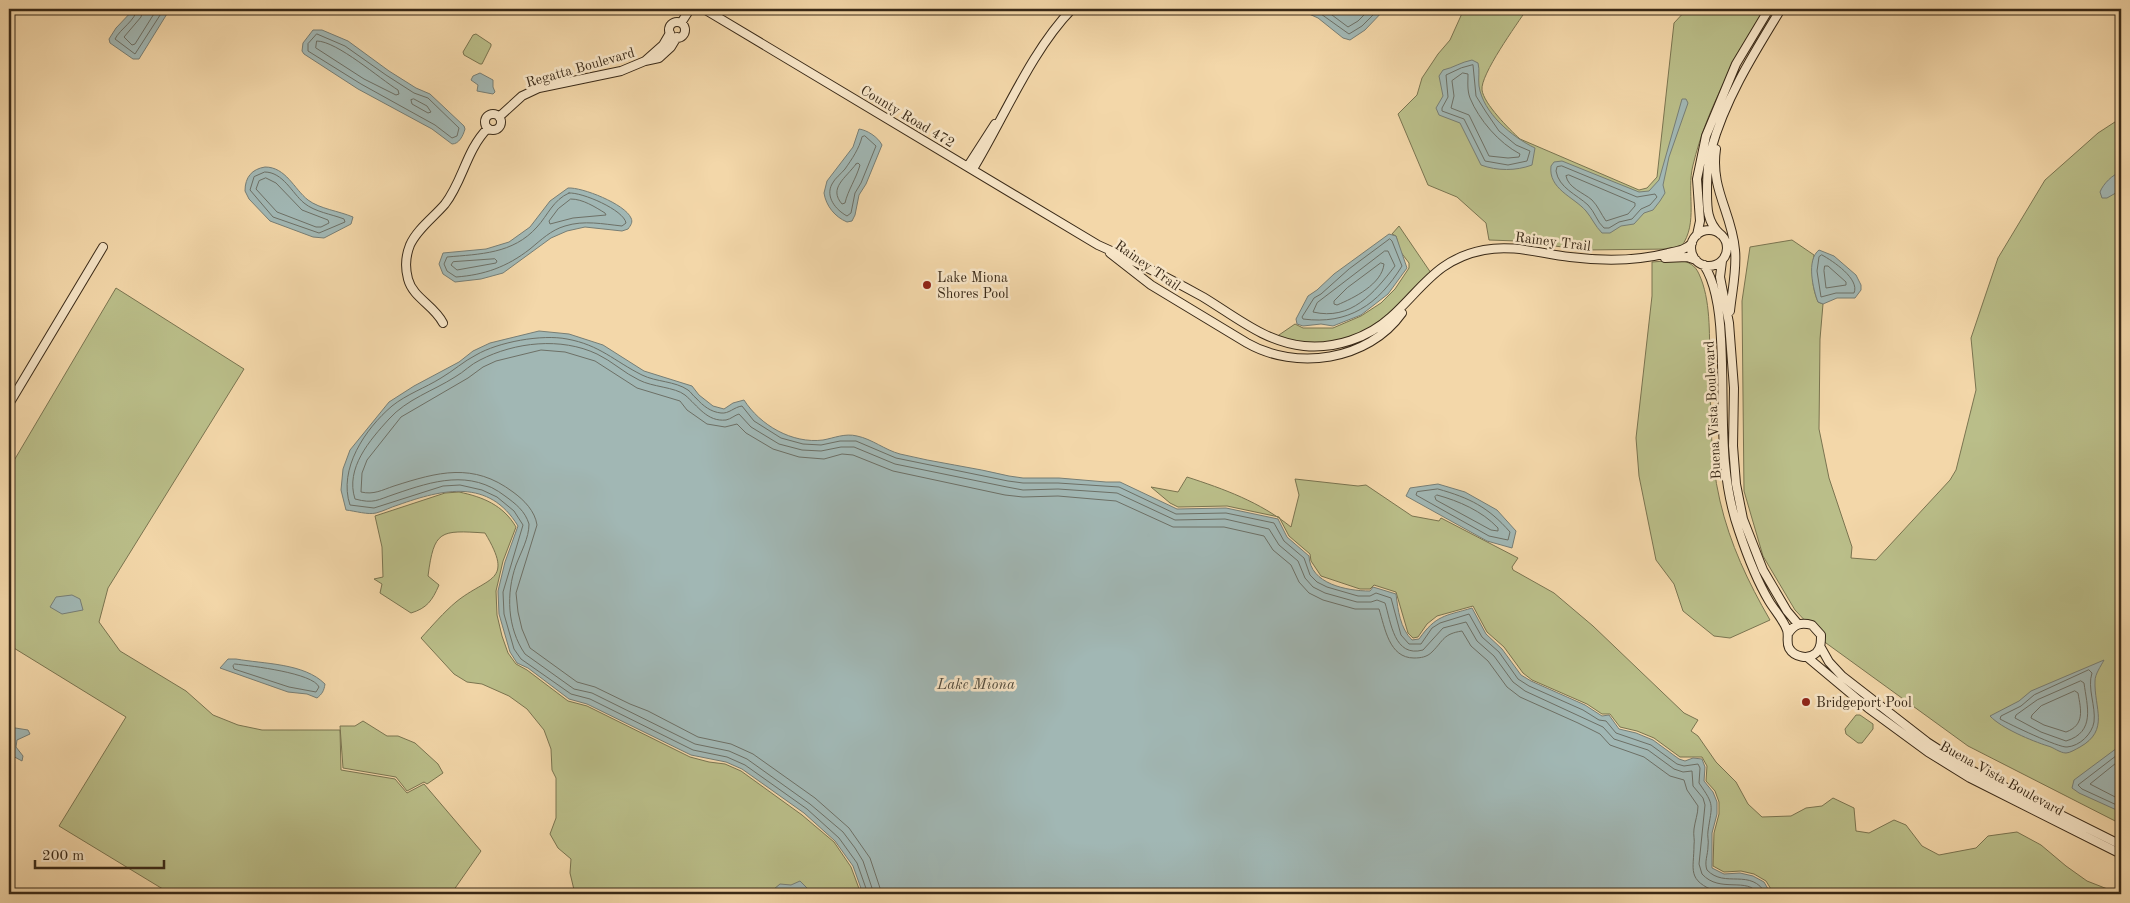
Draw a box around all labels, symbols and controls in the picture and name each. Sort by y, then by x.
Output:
street label: Regatta Boulevard [524,46,636,90]
street label: County Road 472 [858,83,957,150]
street label: Rainey Trail [1514,230,1592,254]
street label: Rainey Trail [1112,238,1183,294]
place label: Lake Miona Shores Pool [937,271,1009,301]
marker: Lake Miona Shores Pool [921,279,933,291]
street label: Buena Vista Boulevard [1702,340,1724,480]
water label: Lake Miona [936,678,1015,693]
marker: Bridgeport Pool [1800,696,1812,708]
place label: Bridgeport Pool [1816,696,1912,710]
street label: Buena Vista Boulevard [1937,739,2066,819]
scale bar [35,838,164,870]
text: 200 m [42,849,84,864]

